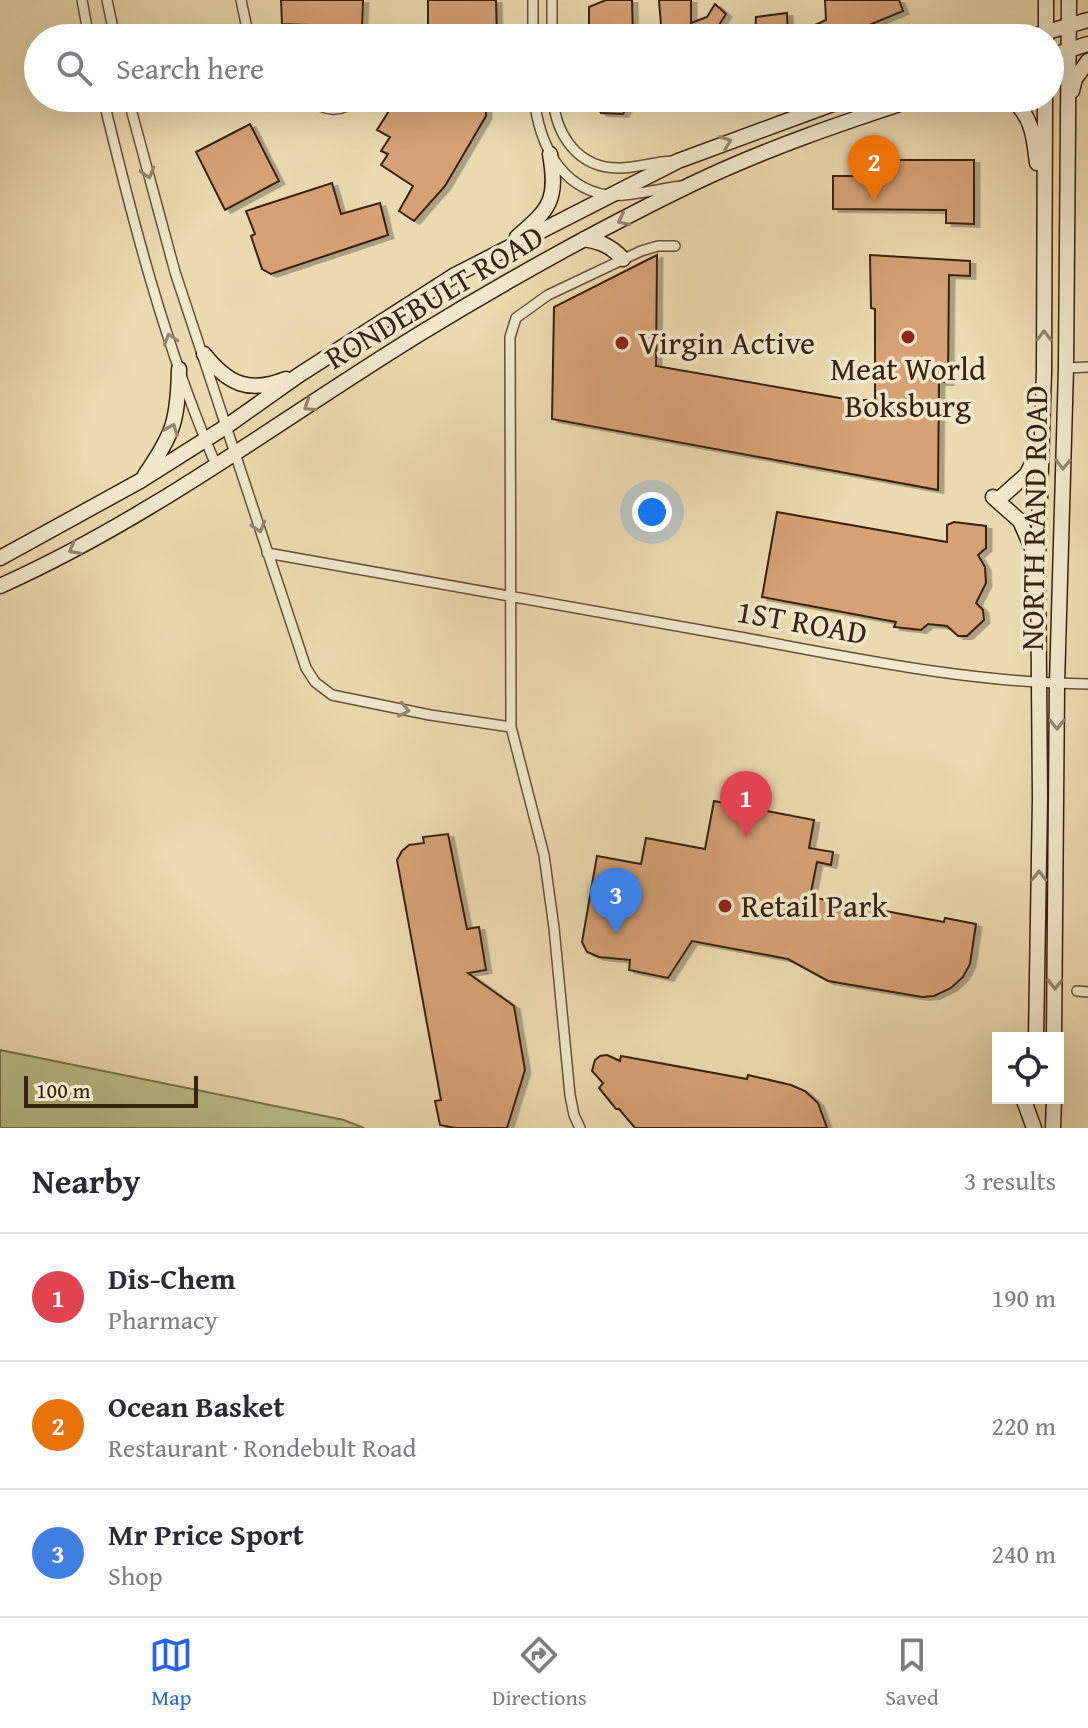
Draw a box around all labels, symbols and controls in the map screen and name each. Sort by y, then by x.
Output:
search box [24,24,1064,112]
icon: search [52,46,96,90]
text: Search here [116,46,264,90]
one-way arrow [718,135,732,152]
pin: 2 [848,135,900,201]
one-way arrow [138,166,155,180]
one-way arrow [617,210,631,225]
street label: RONDEBULT ROAD [315,213,552,381]
place label: Virgin Active [638,319,815,366]
marker: Meat World Boksburg [899,328,917,346]
one-way arrow [1035,329,1053,342]
one-way arrow [163,333,179,347]
marker: Virgin Active [613,334,631,352]
place label: Meat World Boksburg [830,345,986,429]
street label: NORTH RAND ROAD [1008,385,1059,651]
one-way arrow [303,396,317,411]
one-way arrow [162,423,179,437]
one-way arrow [1054,458,1072,471]
your location [632,492,672,532]
one-way arrow [250,519,266,533]
one-way arrow [68,539,82,554]
street label: 1ST ROAD [733,587,871,656]
one-way arrow [396,701,410,718]
one-way arrow [1048,718,1066,731]
pin: 1 [720,771,772,837]
pin: 3 [590,868,642,934]
one-way arrow [1030,869,1048,882]
place label: Retail Park [741,882,888,929]
marker: Retail Park [716,897,734,915]
one-way arrow [1046,978,1063,991]
map controls [992,1032,1064,1104]
button: locate [992,1032,1064,1104]
scale bar [24,1072,198,1108]
text: 100 m [36,1074,91,1106]
text: Nearby [32,1156,141,1205]
text: 3 results [964,1161,1056,1200]
text: Dis-Chem [108,1256,236,1300]
text: 1 [51,1278,65,1317]
text: 190 m [991,1278,1056,1317]
text: Pharmacy [108,1300,218,1339]
text: Ocean Basket [108,1384,285,1428]
text: 2 [51,1406,65,1445]
text: 220 m [991,1406,1056,1445]
text: Restaurant · Rondebult Road [108,1428,416,1467]
text: Mr Price Sport [108,1512,304,1556]
text: 3 [51,1534,65,1573]
text: 240 m [991,1534,1056,1573]
text: Shop [108,1556,163,1595]
tab: Map [149,1633,193,1713]
tab: Directions [492,1633,587,1713]
tab: Saved [885,1633,939,1713]

